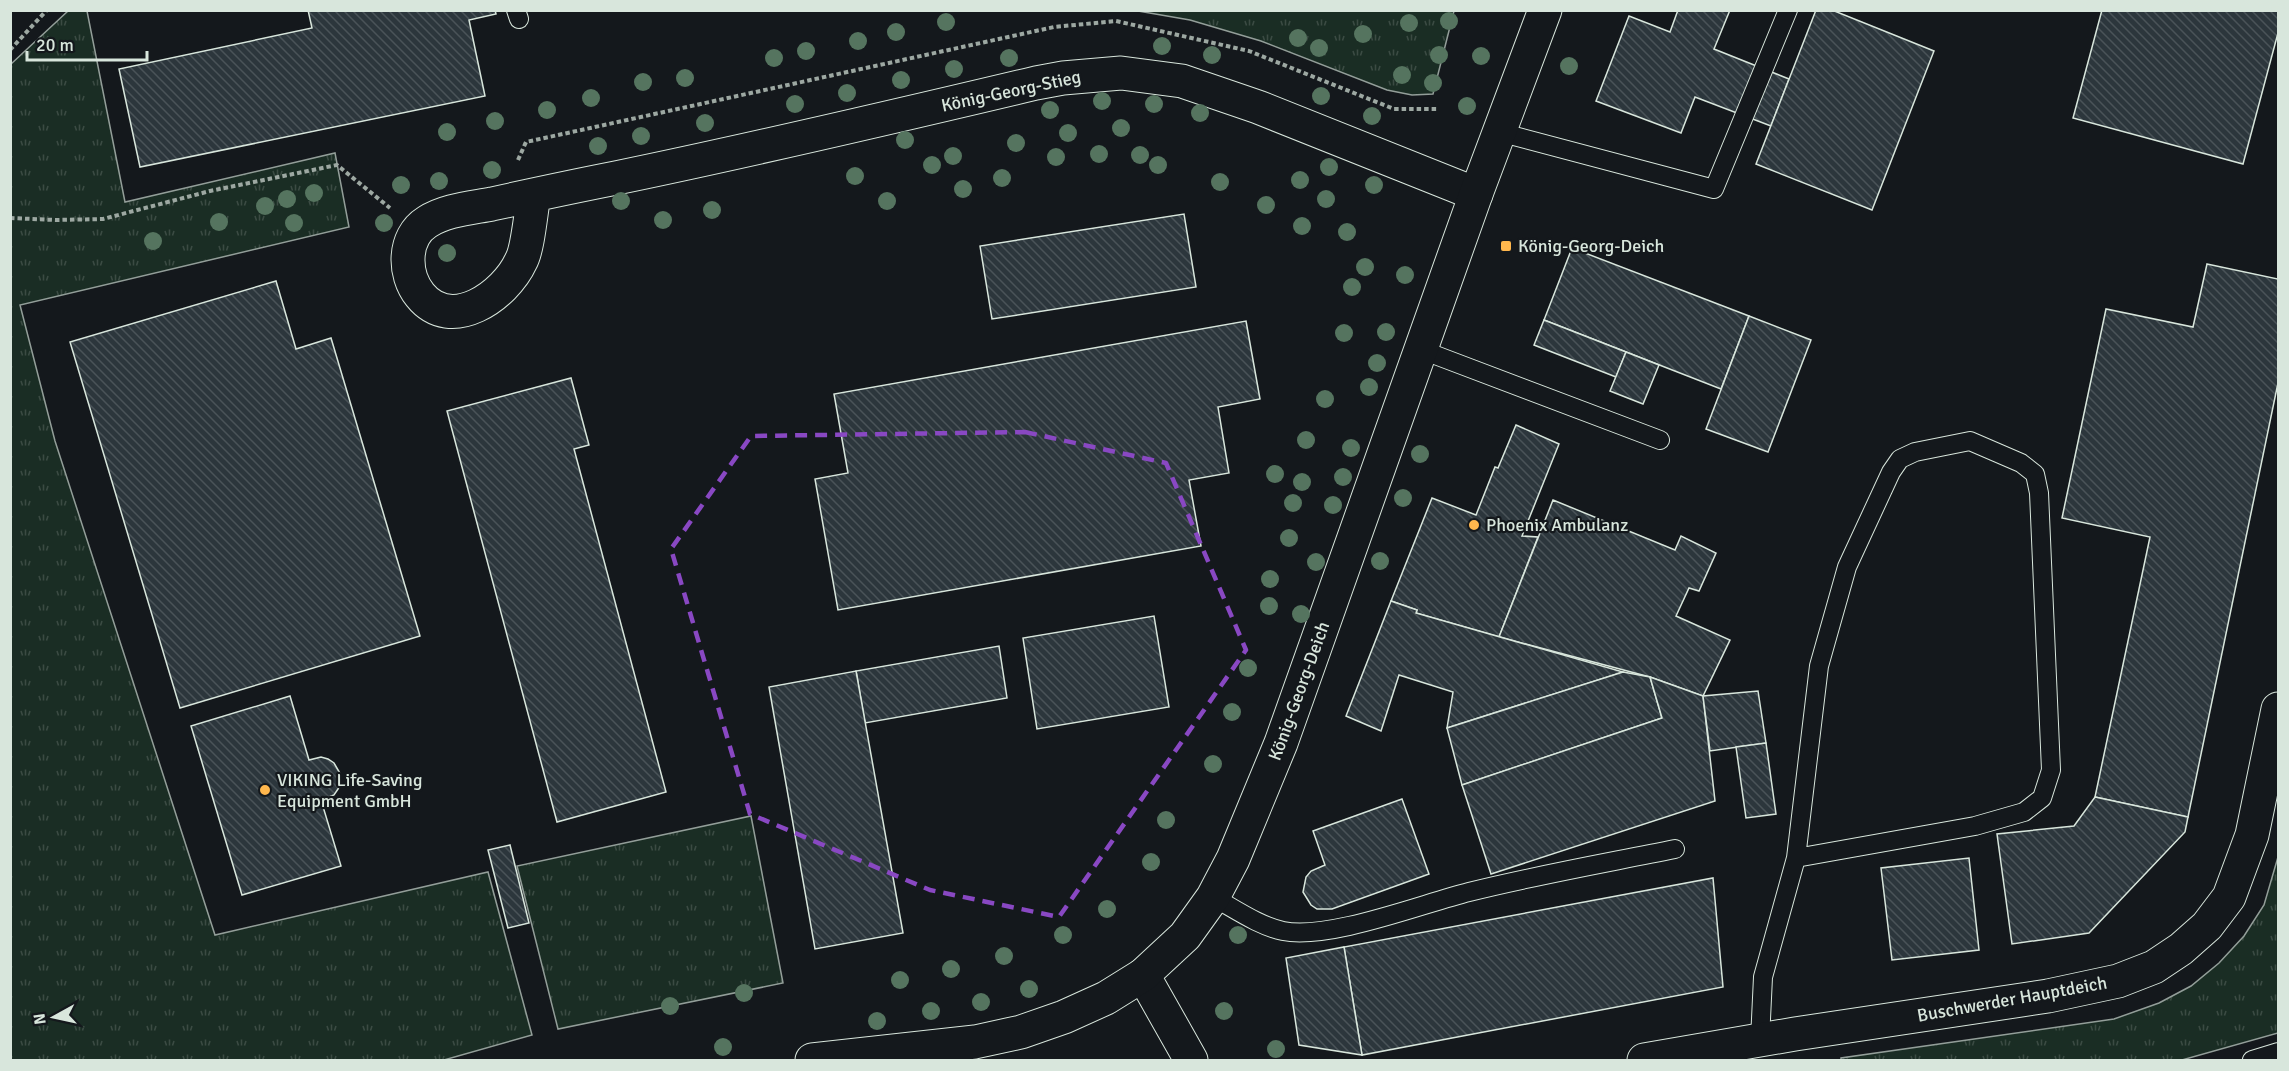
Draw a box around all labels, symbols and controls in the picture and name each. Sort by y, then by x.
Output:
scale bar [27,24,147,62]
text: 20 m [36,34,74,56]
street label: König-Georg-Stieg [939,65,1083,117]
place label: König-Georg-Deich [1518,235,1664,257]
marker: König-Georg-Deich [1499,239,1513,253]
place label: Phoenix Ambulanz [1486,514,1628,536]
marker: Phoenix Ambulanz [1467,518,1481,532]
street label: König-Georg-Deich [1264,618,1334,764]
place label: VIKING Life-Saving Equipment GmbH [277,769,422,812]
marker: VIKING Life-Saving Equipment GmbH [258,783,272,797]
street label: Buschwerder Hauptdeich [1915,971,2109,1027]
north arrow [24,987,84,1047]
text: N [29,1012,51,1026]

